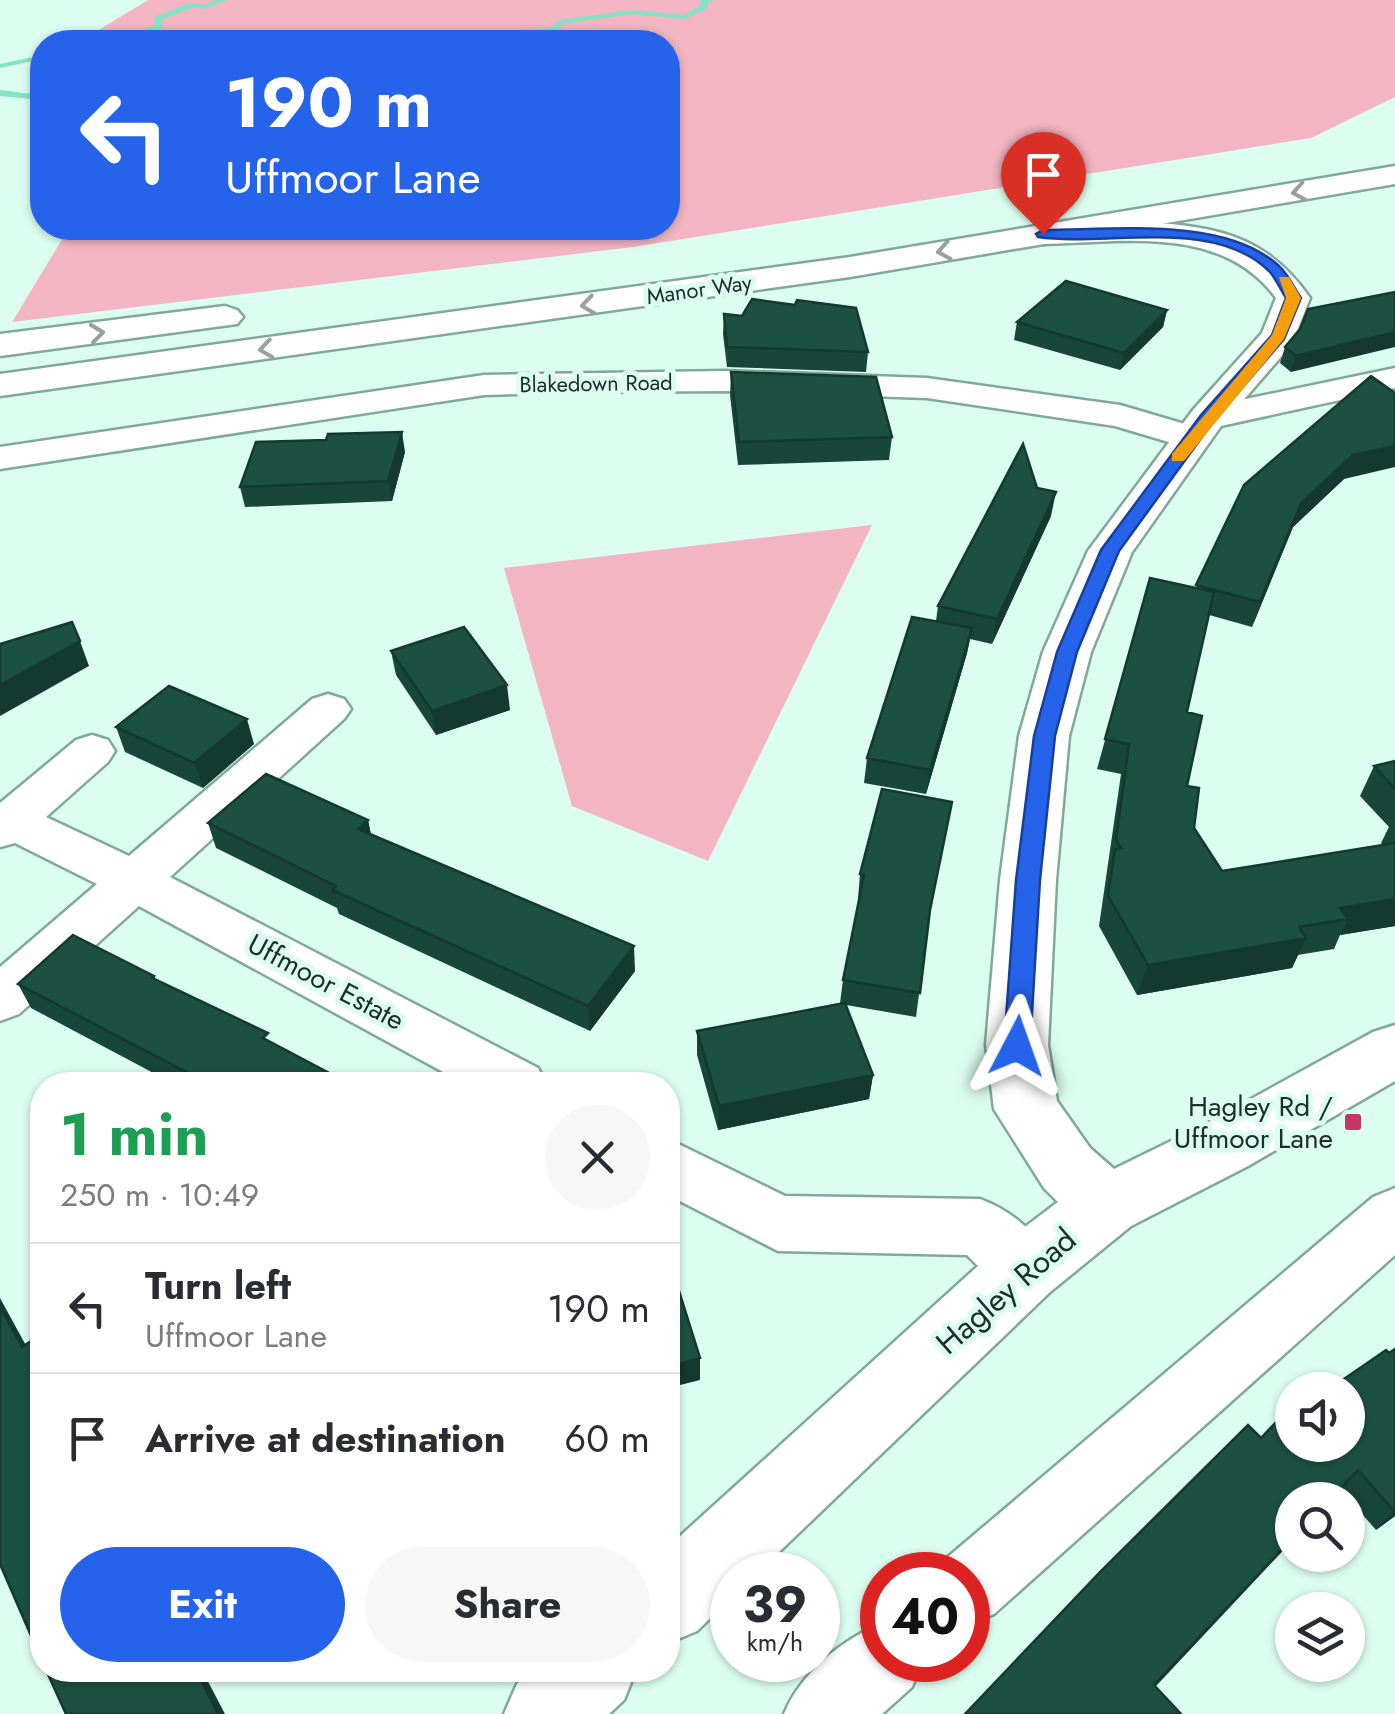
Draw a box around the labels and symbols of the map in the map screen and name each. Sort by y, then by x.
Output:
pin [1001,132,1086,235]
one-way arrow [1291,181,1307,202]
one-way arrow [936,240,952,261]
street label: Manor Way [644,266,754,312]
one-way arrow [580,293,596,314]
one-way arrow [89,323,105,344]
one-way arrow [258,338,274,359]
street label: Blakedown Road [519,366,673,400]
street label: Uffmoor Estate [240,924,412,1040]
position arrow [965,994,1069,1098]
place label: Hagley Rd / Uffmoor Lane [1174,1086,1333,1159]
marker: Hagley Rd / Uffmoor Lane [1342,1111,1364,1133]
street label: Hagley Road [926,1217,1086,1365]
speed limit sign: 40 [860,1552,990,1682]

